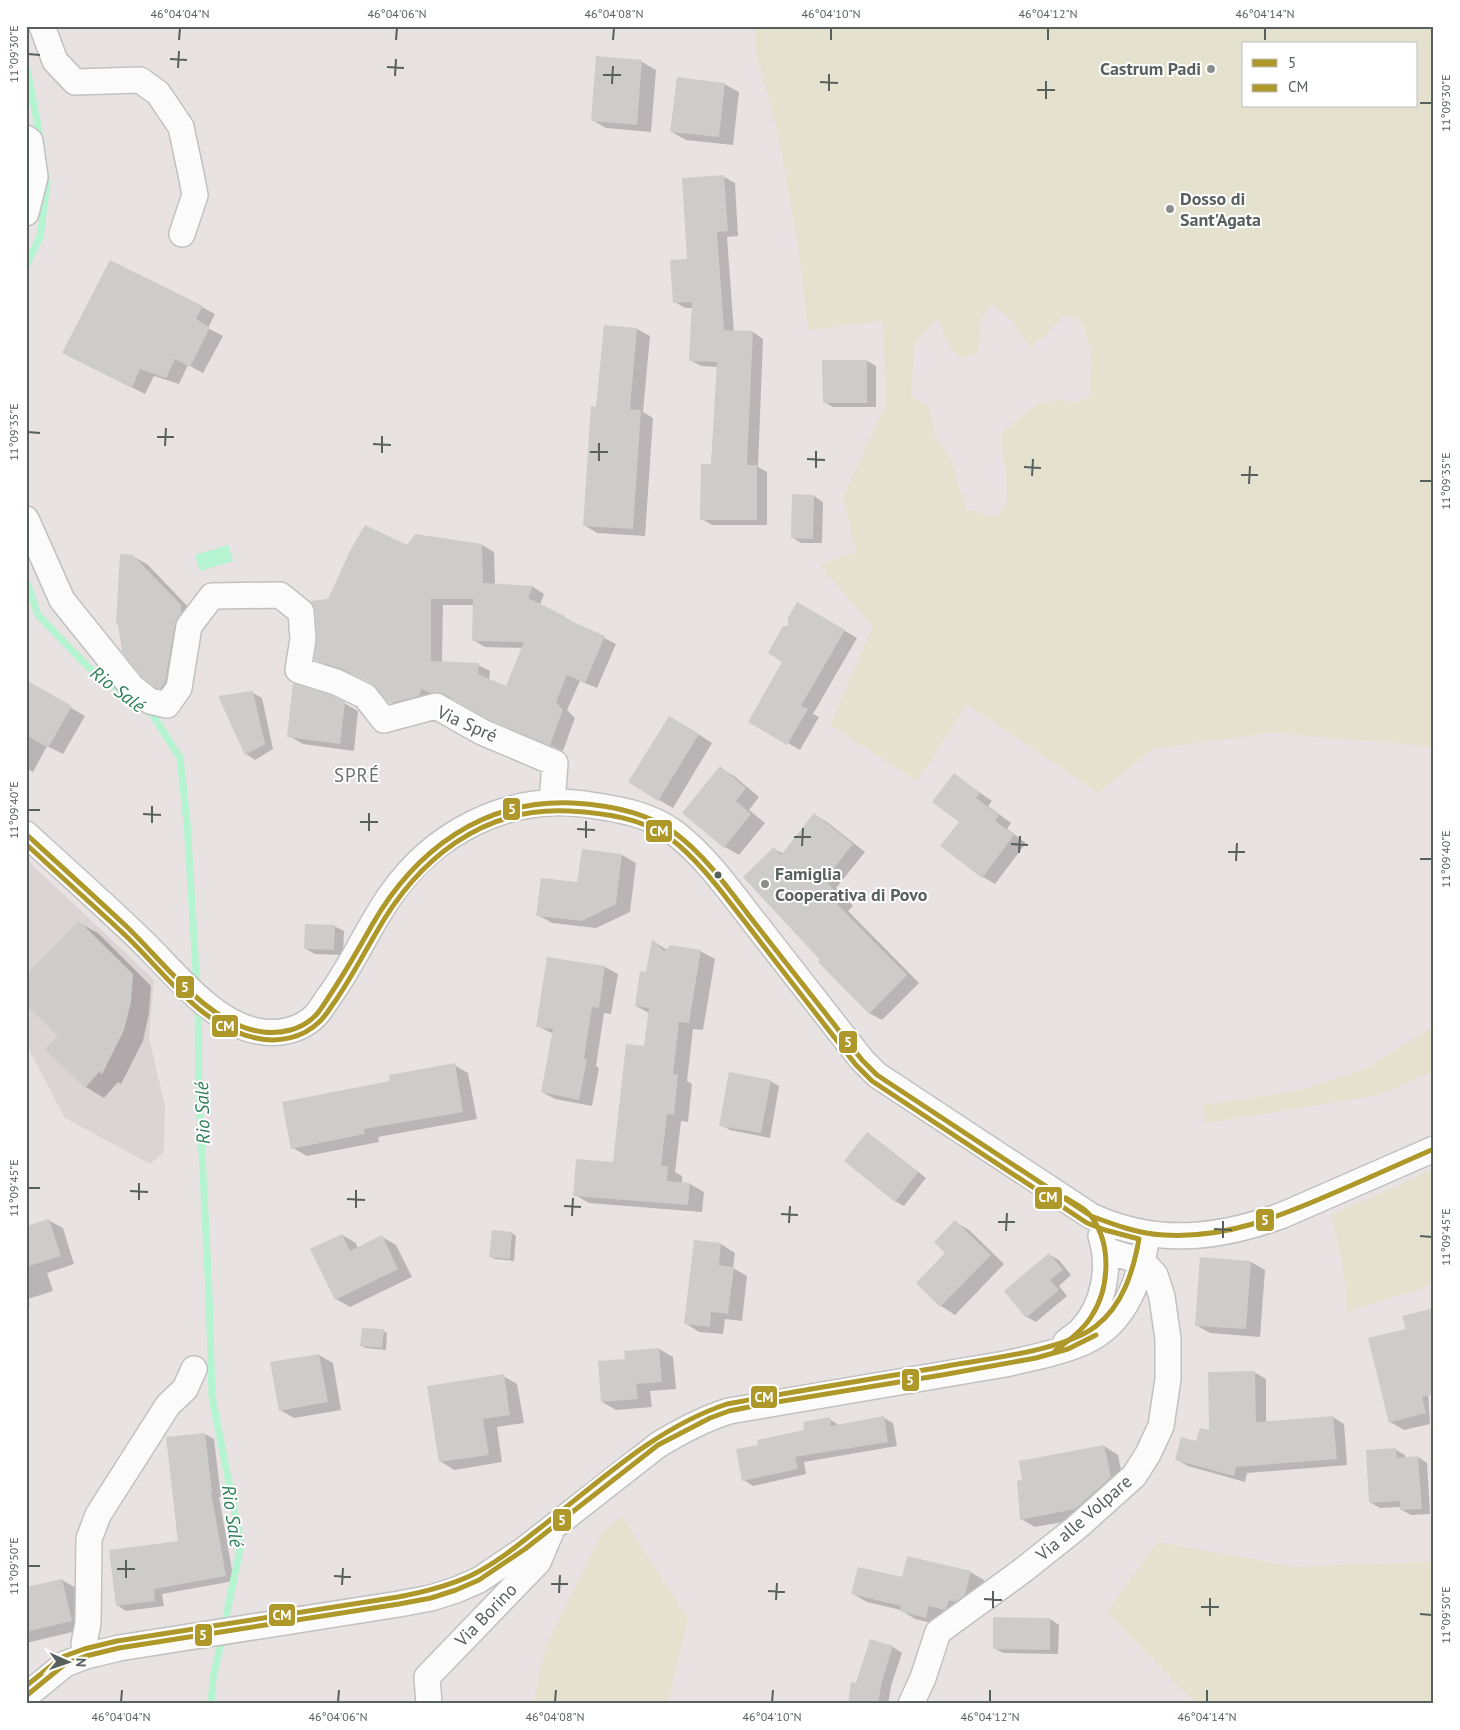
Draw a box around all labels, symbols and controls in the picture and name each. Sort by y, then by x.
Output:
text: 46°04'04"N [150,6,210,21]
text: 46°04'06"N [367,6,427,21]
text: 46°04'08"N [584,6,644,21]
text: 46°04'10"N [801,6,861,21]
text: 46°04'12"N [1018,6,1078,21]
text: 46°04'14"N [1235,6,1295,21]
text: 11°09'30"E [6,25,21,83]
legend [1242,42,1418,108]
text: 5 [1288,53,1296,72]
place label: Castrum Padi [1100,57,1201,80]
marker: Castrum Padi [1205,63,1217,75]
text: 11°09'30"E [1438,74,1453,132]
text: CM [1288,77,1308,96]
place label: Dosso di Sant'Agata [1180,187,1261,231]
marker: Dosso di Sant'Agata [1164,203,1176,215]
text: 11°09'35"E [6,403,21,461]
text: 11°09'35"E [1438,452,1453,510]
water label: Rio Salé [86,661,150,718]
street label: Via Spré [433,700,501,747]
district label: SPRÉ [334,763,380,787]
text: 11°09'40"E [6,781,21,839]
line badge: 5 [502,797,521,821]
text: 5 [508,800,516,818]
line badge: CM [645,819,673,843]
text: CM [649,822,669,840]
text: 11°09'40"E [1438,830,1453,888]
place label: Famiglia Cooperativa di Povo [775,862,928,906]
unlabelled marker [713,870,723,880]
marker: Famiglia Cooperativa di Povo [759,878,771,890]
line badge: 5 [175,975,195,999]
text: 5 [181,978,189,996]
line badge: CM [211,1014,239,1038]
text: CM [215,1017,235,1035]
line badge: 5 [838,1030,858,1054]
text: 5 [844,1033,852,1051]
water label: Rio Salé [189,1081,215,1145]
text: 11°09'45"E [6,1159,21,1217]
line badge: CM [1034,1186,1063,1210]
text: CM [1038,1188,1058,1206]
line badge: 5 [1255,1208,1275,1232]
text: 11°09'45"E [1438,1208,1453,1266]
text: 5 [1261,1211,1269,1229]
line badge: 5 [901,1368,920,1392]
text: 5 [906,1371,914,1389]
line badge: CM [750,1385,778,1409]
text: CM [754,1388,774,1406]
street label: Via alle Volpare [1030,1470,1136,1566]
water label: Rio Salé [217,1483,249,1549]
line badge: 5 [552,1508,572,1532]
text: 5 [558,1511,566,1529]
text: 11°09'50"E [6,1537,21,1595]
street label: Via Borino [449,1578,521,1652]
text: 11°09'50"E [1438,1586,1453,1644]
line badge: CM [268,1603,296,1627]
text: CM [272,1606,292,1624]
line badge: 5 [194,1623,213,1647]
text: 5 [199,1626,207,1644]
north arrow [42,1638,92,1688]
text: N [72,1658,90,1667]
text: 46°04'04"N [91,1709,151,1724]
text: 46°04'06"N [308,1709,368,1724]
text: 46°04'08"N [525,1709,585,1724]
text: 46°04'10"N [742,1709,802,1724]
text: 46°04'12"N [960,1709,1020,1724]
text: 46°04'14"N [1177,1709,1237,1724]

